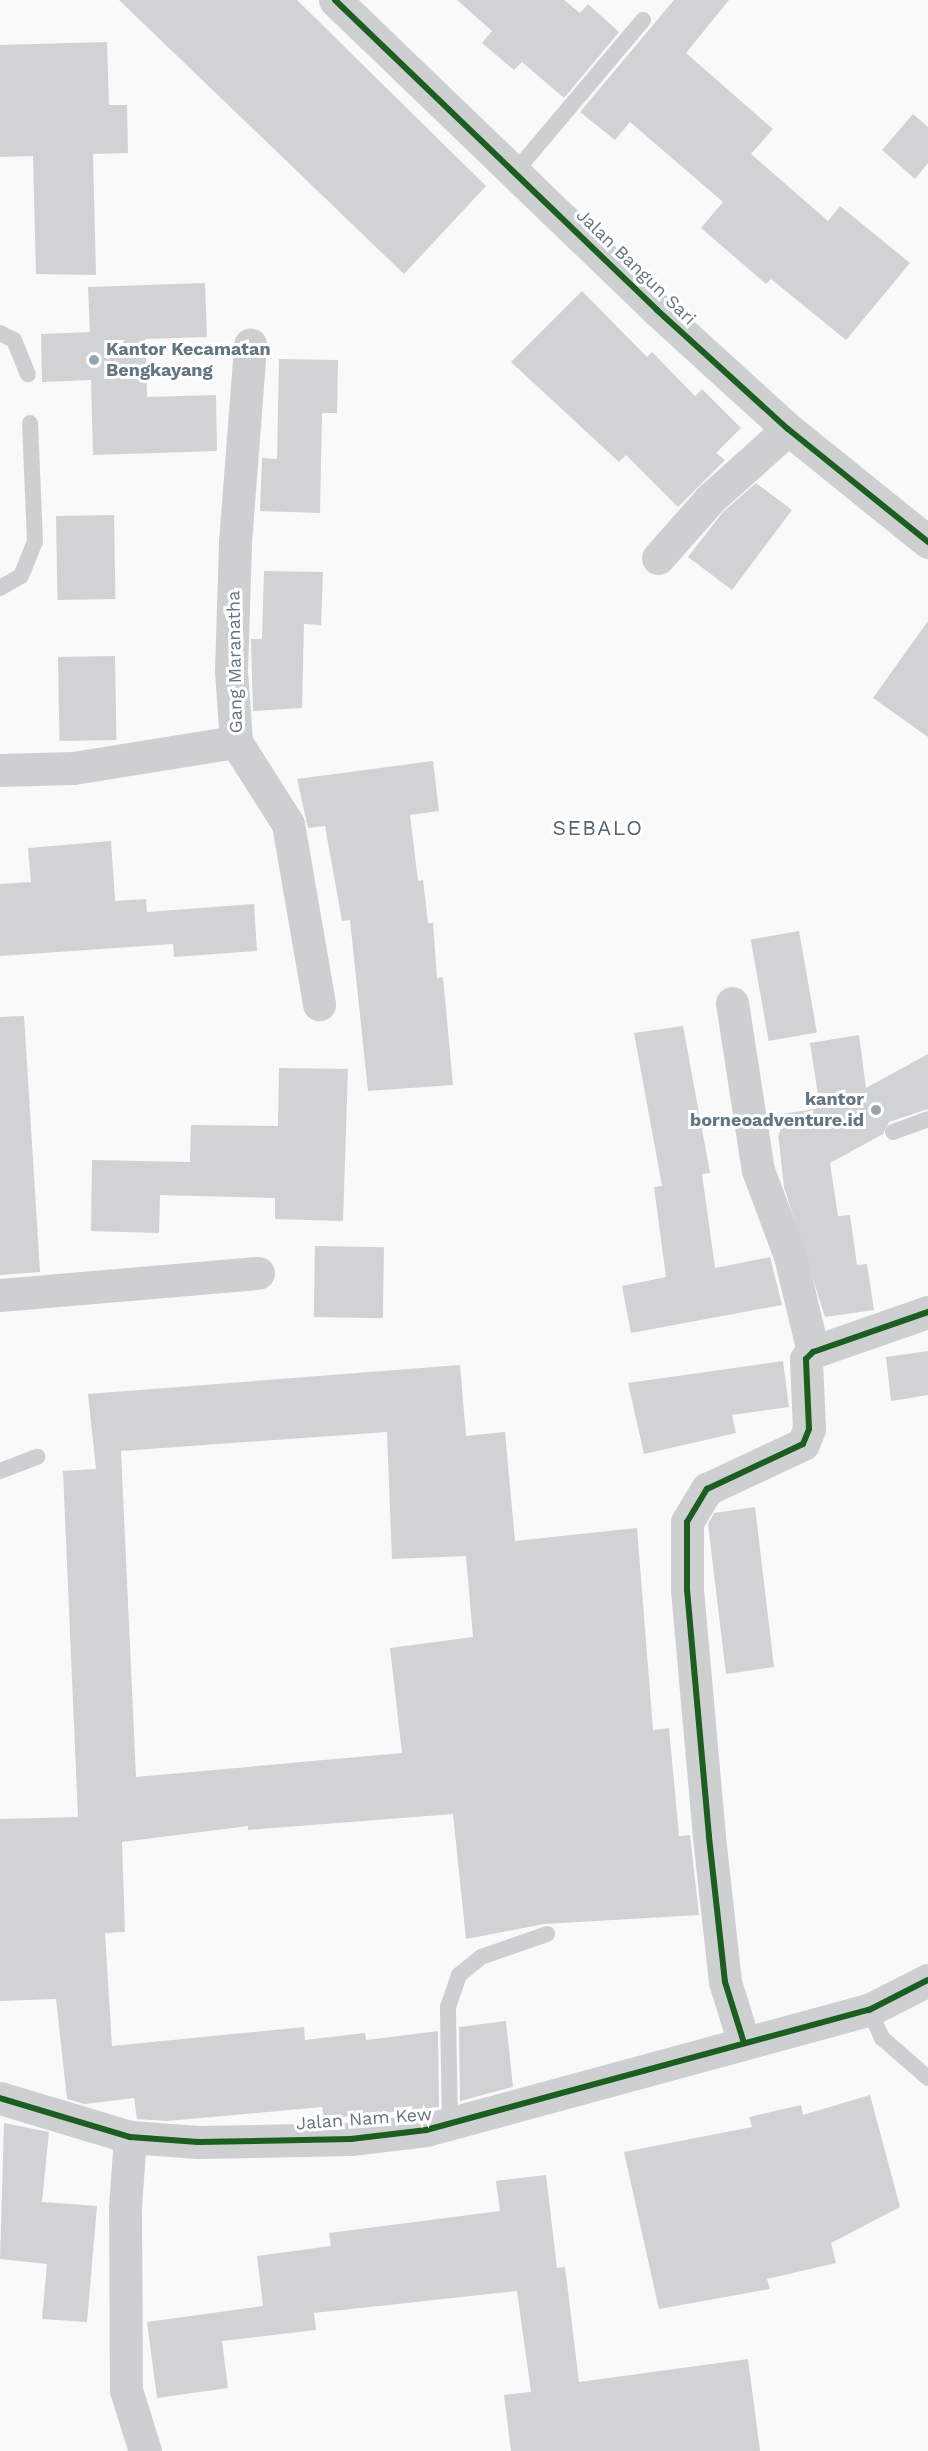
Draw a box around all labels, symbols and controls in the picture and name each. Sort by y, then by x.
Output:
street label: Jalan Bangun Sari [572,204,700,330]
place label: Kantor Kecamatan Bengkayang [106,339,271,382]
marker: Kantor Kecamatan Bengkayang [87,353,101,367]
street label: Gang Maranatha [223,590,247,734]
district label: SEBALO [552,815,644,841]
place label: kantor borneoadventure.id [690,1089,864,1132]
marker: kantor borneoadventure.id [869,1103,883,1117]
street label: Jalan Nam Kew [295,2103,433,2135]

